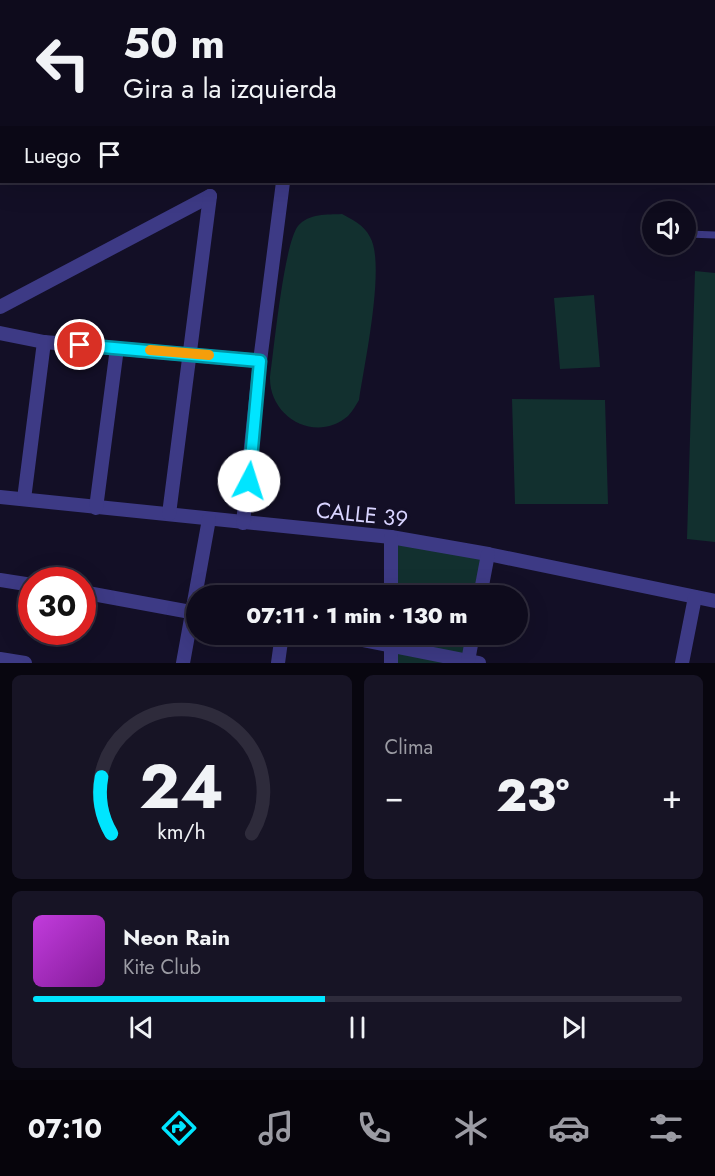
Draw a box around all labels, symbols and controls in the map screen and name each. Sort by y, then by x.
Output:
text: 50 m [123,13,225,74]
icon: left [24,24,102,102]
text: Gira a la izquierda [123,69,337,108]
icon: arrive [93,138,126,171]
text: Luego [24,139,81,171]
map controls [642,201,696,255]
button: sound [642,201,696,255]
pin [54,319,105,370]
icon: arrive [63,328,96,361]
position arrow [217,449,281,513]
street label: CALLE 39 [314,493,410,535]
speed limit sign: 30 [18,567,96,645]
text: 07:11 · 1 min · 130 m [246,599,468,631]
text: Clima [385,733,433,762]
text: 24 [140,741,224,831]
text: 23° [496,763,569,828]
text: − [385,773,404,820]
text: + [662,773,682,820]
text: km/h [158,816,206,847]
text: Neon Rain [123,921,230,953]
text: Kite Club [123,953,201,982]
icon: previous [125,1011,158,1044]
icon: pause [341,1011,374,1044]
icon: next [557,1011,590,1044]
icon: directions [158,1107,200,1149]
icon: music [255,1107,297,1149]
icon: phone [353,1107,395,1149]
icon: climate [450,1107,492,1149]
icon: car [548,1107,590,1149]
icon: filters [645,1107,687,1149]
text: 07:10 [28,1109,102,1148]

